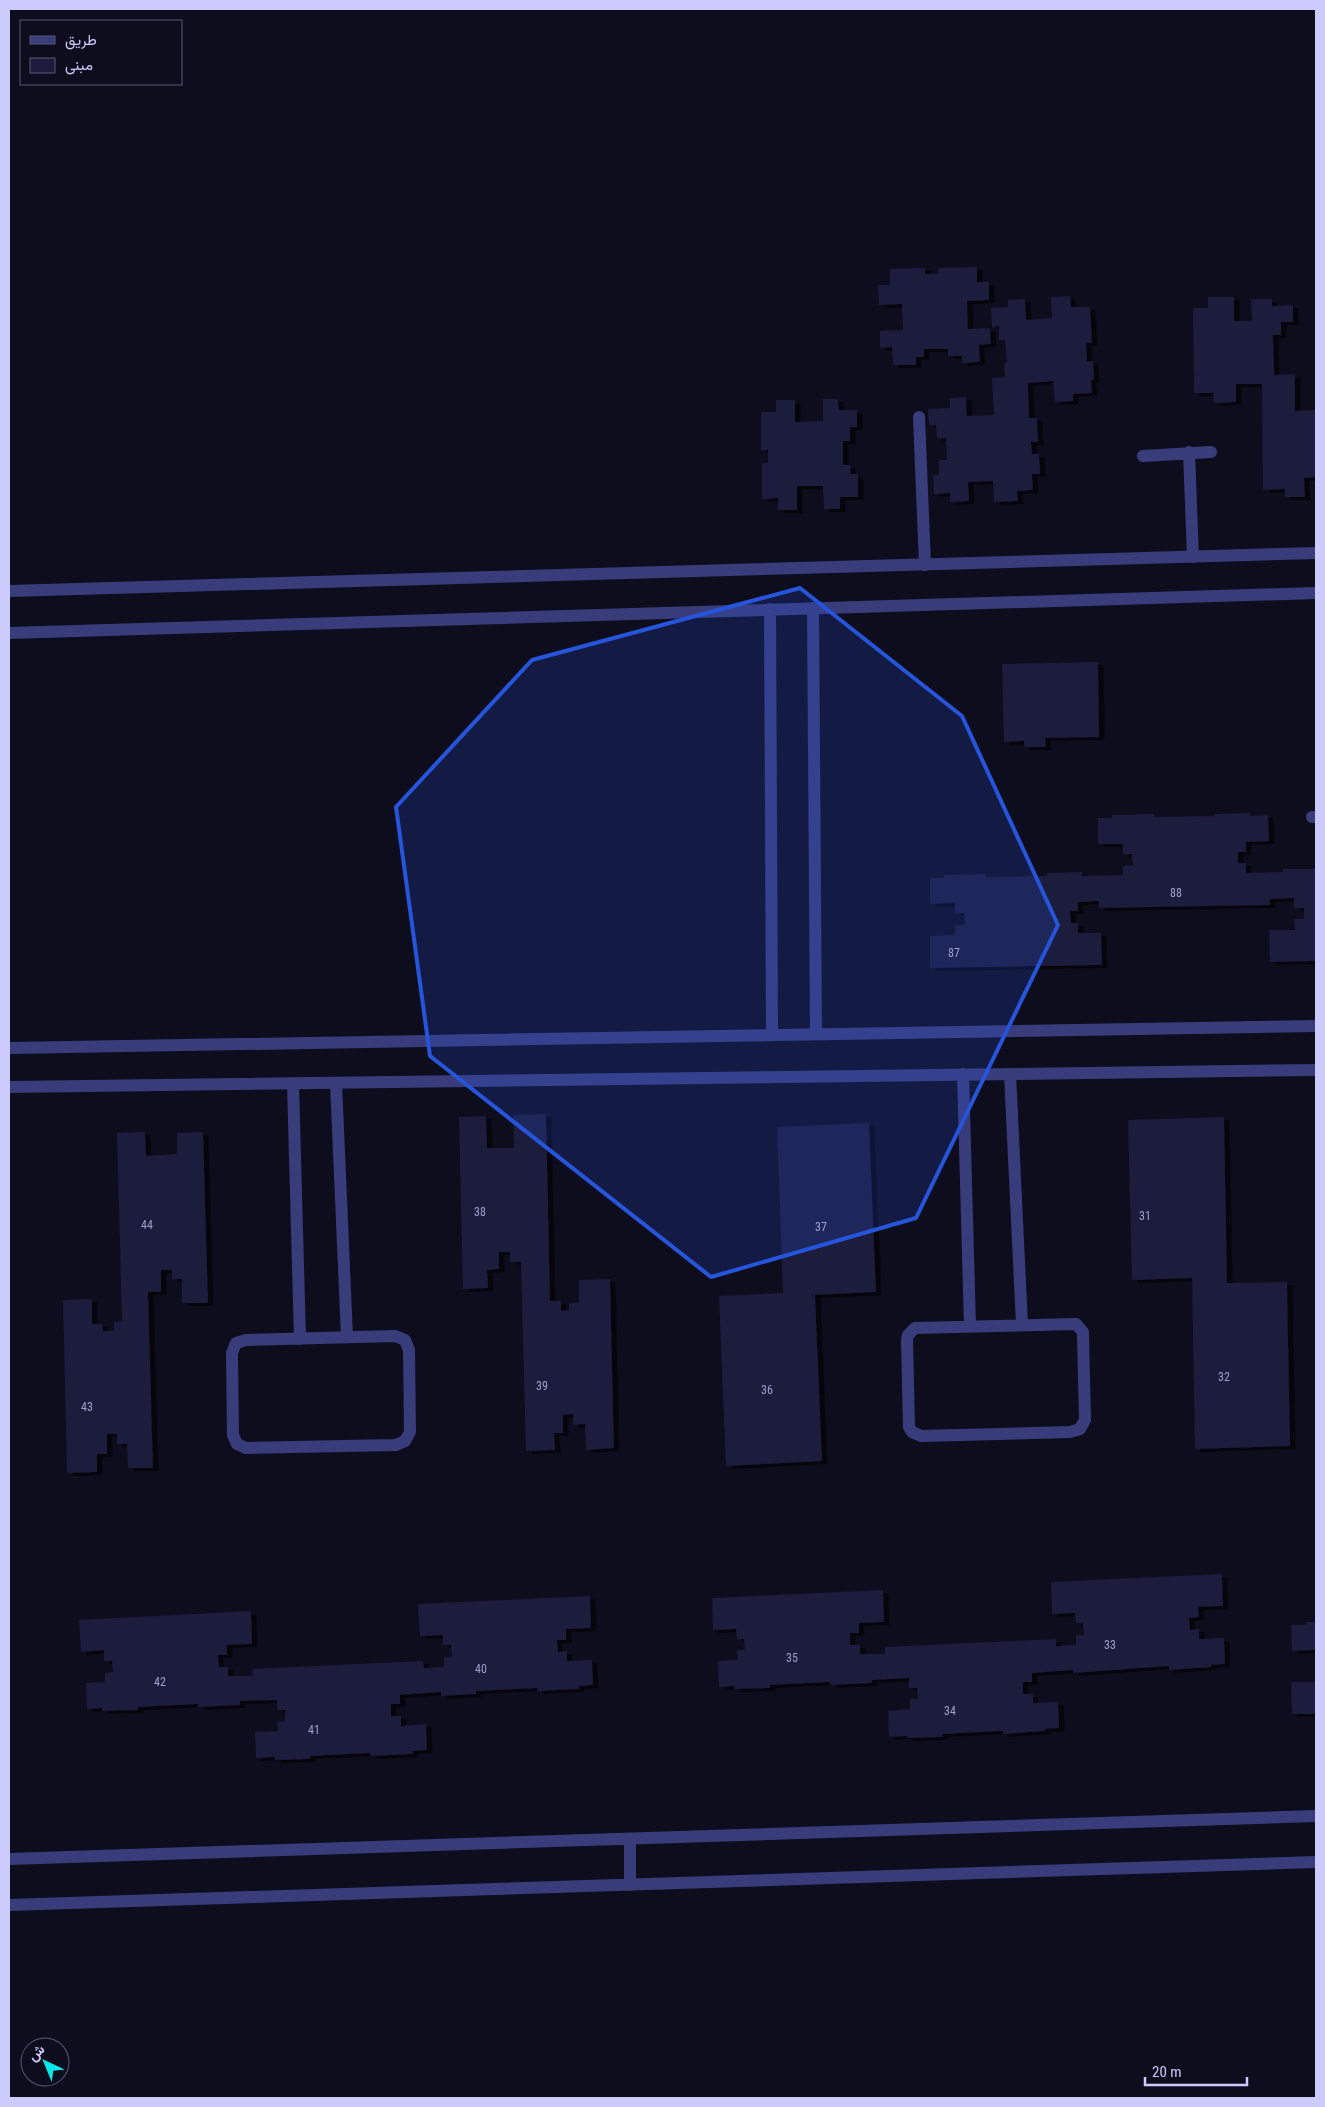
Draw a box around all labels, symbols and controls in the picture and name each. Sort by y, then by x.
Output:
legend [20,20,182,85]
text: طريق [65,31,97,50]
text: مبنى [65,56,93,75]
house number: 88 [1170,886,1182,900]
house number: 87 [948,946,960,960]
house number: 38 [474,1205,486,1219]
house number: 31 [1139,1209,1151,1223]
house number: 44 [141,1218,153,1232]
house number: 37 [815,1220,827,1234]
house number: 32 [1218,1370,1230,1384]
house number: 39 [536,1379,548,1393]
house number: 36 [761,1383,773,1397]
house number: 43 [81,1400,93,1414]
house number: 33 [1104,1638,1116,1652]
house number: 35 [786,1651,798,1665]
house number: 40 [475,1662,487,1676]
house number: 42 [154,1675,166,1689]
house number: 34 [944,1704,956,1718]
house number: 41 [308,1723,320,1737]
north arrow [20,2037,70,2087]
text: ش [24,2041,48,2065]
scale bar [1145,2054,1248,2086]
text: 20 m [1152,2063,1182,2081]

